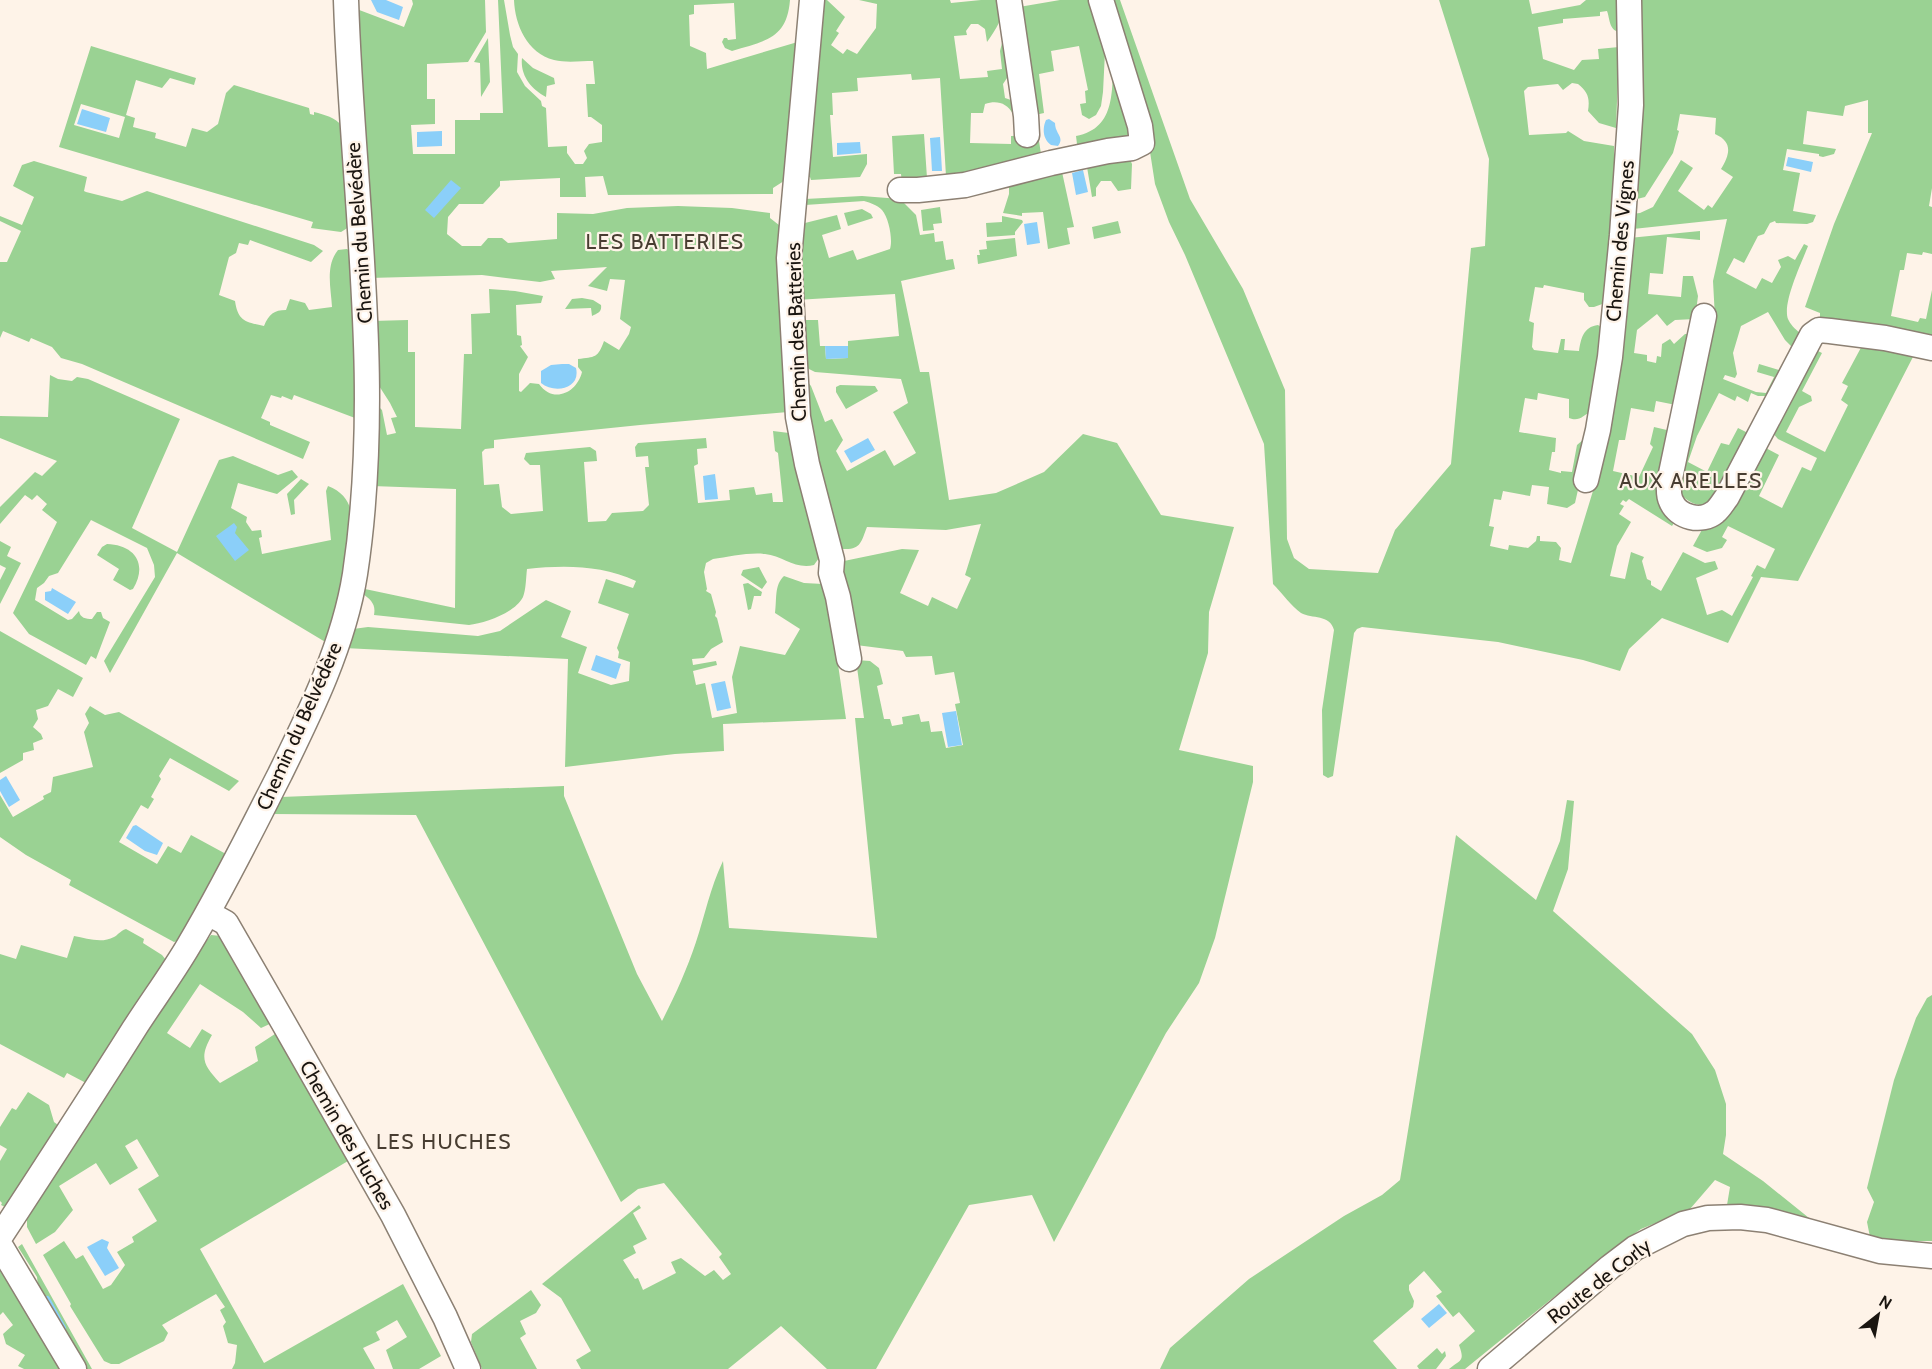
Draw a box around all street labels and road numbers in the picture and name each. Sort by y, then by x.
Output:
street label: Chemin du Belvédère [341,142,377,324]
street label: Chemin des Vignes [1601,159,1639,323]
street label: Chemin des Batteries [781,242,811,422]
street label: Chemin du Belvédère [251,638,347,814]
street label: Chemin des Huches [295,1056,399,1214]
street label: Route de Corly [1543,1233,1655,1329]

